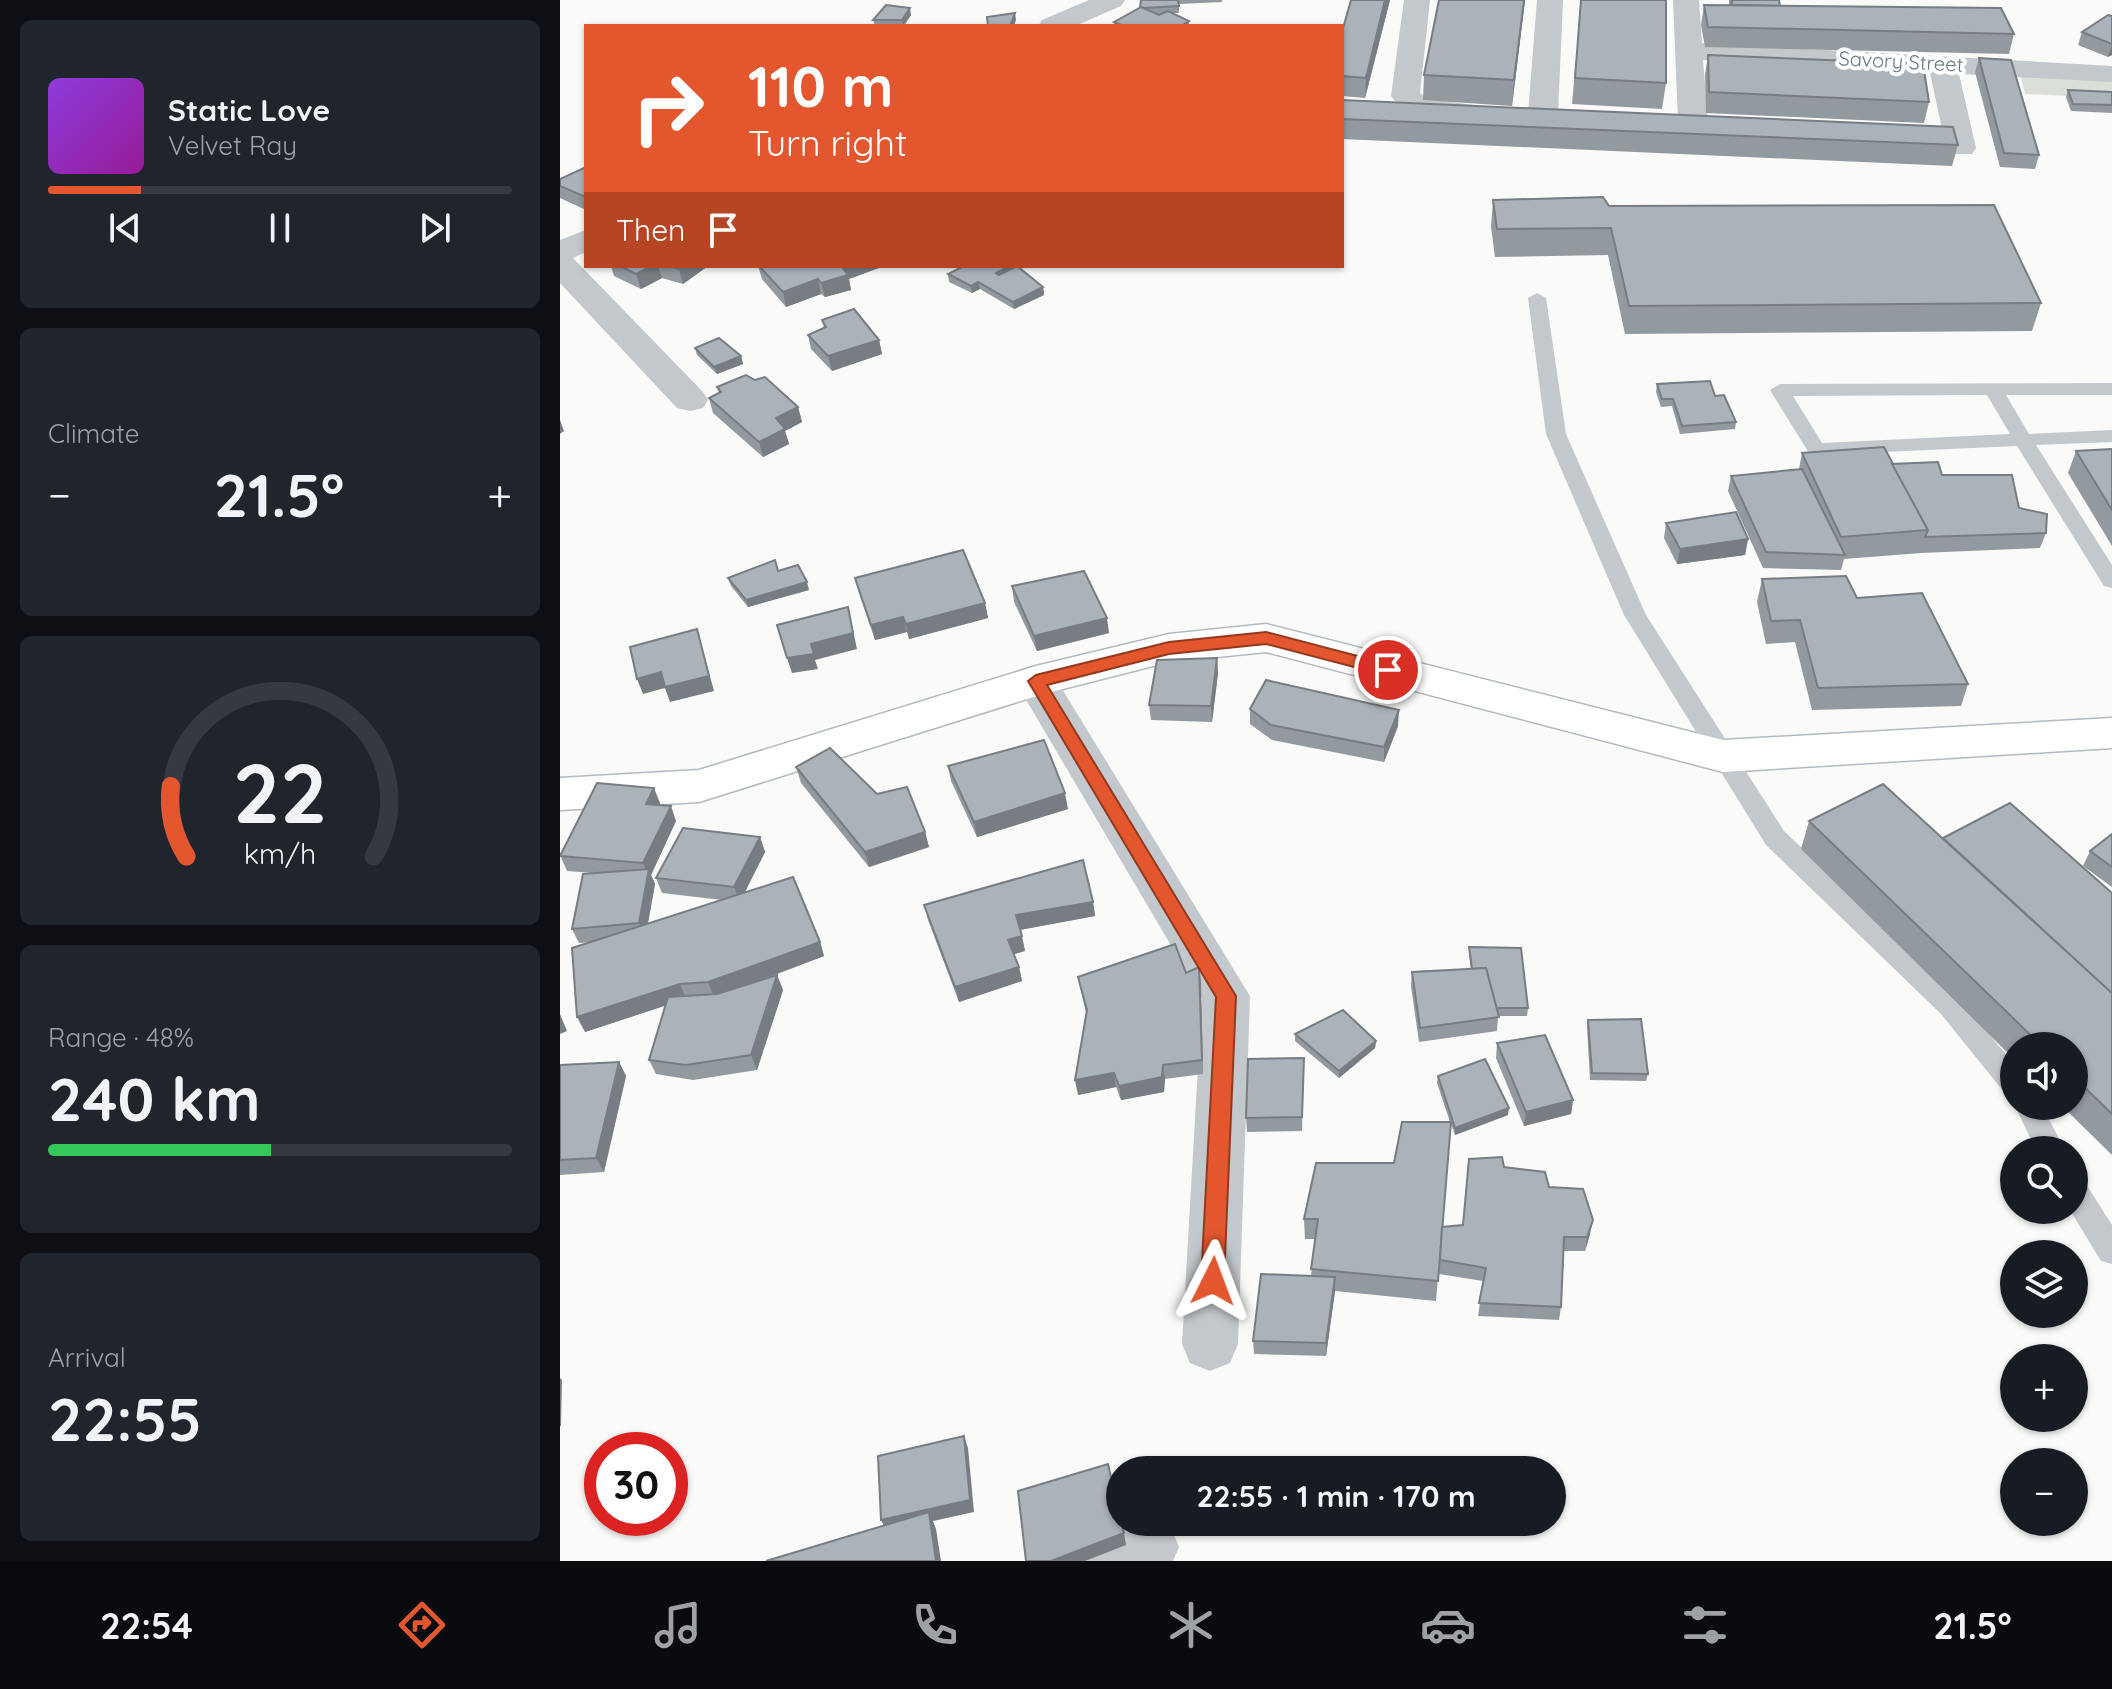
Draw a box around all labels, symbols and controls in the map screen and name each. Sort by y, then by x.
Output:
street label: Savory Street [1838,45,1964,77]
text: 110 m [748,51,893,121]
icon: right [616,56,720,160]
text: Static Love [168,91,330,129]
text: Turn right [748,120,907,165]
text: Velvet Ray [168,129,297,162]
icon: previous [103,206,147,250]
icon: pause [258,206,302,250]
icon: next [413,206,457,250]
icon: arrive [701,208,745,252]
text: Then [616,211,685,249]
text: Climate [48,417,139,450]
text: 21.5° [214,457,344,532]
text: − [48,467,71,522]
text: + [487,467,512,522]
pin [1354,636,1422,704]
icon: arrive [1366,648,1410,692]
text: 22 [233,739,327,843]
text: km/h [244,835,316,871]
text: Range · 48% [48,1021,194,1054]
map controls [2000,1032,2088,1536]
button: sound [2000,1032,2088,1120]
text: 240 km [48,1061,261,1136]
button: search [2000,1136,2088,1224]
position arrow [1171,1239,1255,1323]
button: layers [2000,1240,2088,1328]
text: Arrival [48,1341,126,1374]
button: + [2000,1344,2088,1432]
text: 22:55 [48,1381,202,1456]
speed limit sign: 30 [584,1432,688,1536]
button: − [2000,1448,2088,1536]
text: 22:55 · 1 min · 170 m [1196,1477,1476,1515]
icon: directions [394,1597,450,1653]
icon: music [650,1597,706,1653]
icon: phone [907,1597,963,1653]
icon: climate [1163,1597,1219,1653]
icon: car [1420,1597,1476,1653]
icon: filters [1677,1597,1733,1653]
text: 22:54 [100,1603,193,1648]
text: 21.5° [1933,1603,2012,1648]

